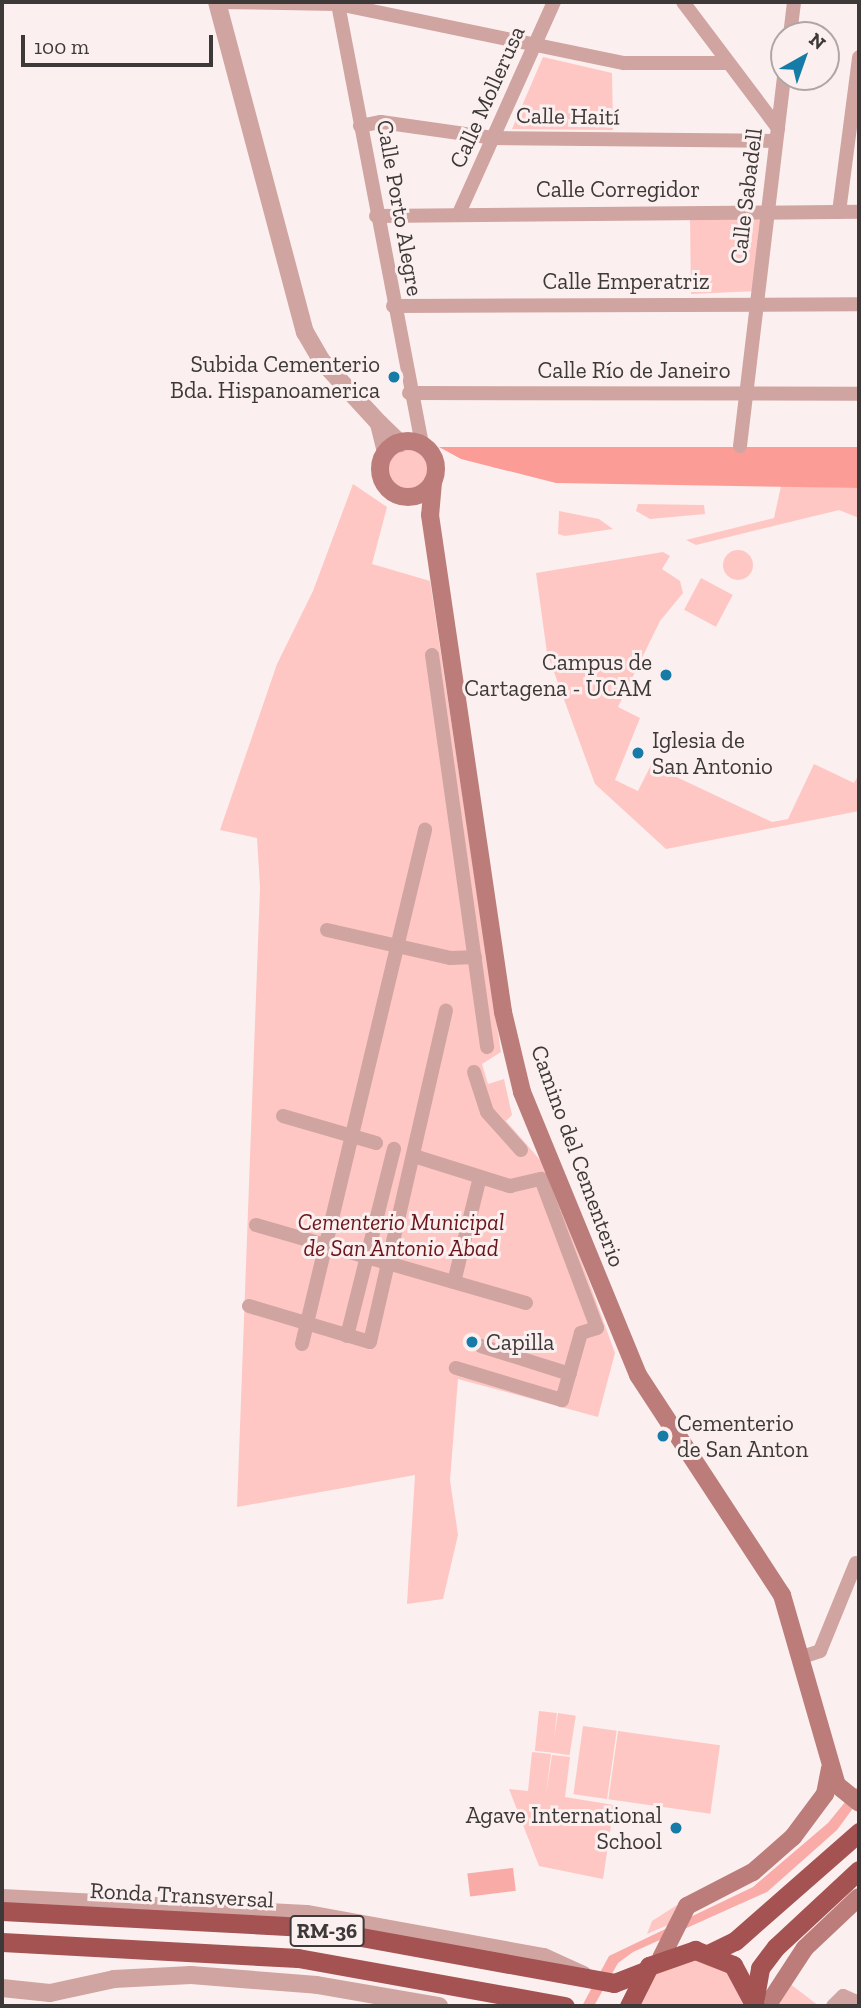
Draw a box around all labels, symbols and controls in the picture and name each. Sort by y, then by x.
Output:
scale bar [24,21,217,65]
north arrow [770,21,840,91]
street label: Calle Mollerusa [443,22,531,172]
text: N [805,28,830,55]
text: 100 m [34,34,89,59]
street label: Calle Haití [516,101,620,131]
street label: Calle Porto Alegre [371,118,429,298]
street label: Calle Sabadell [724,126,768,266]
street label: Calle Corregidor [536,175,700,203]
street label: Calle Emperatriz [542,267,710,295]
place label: Subida Cementerio Bda. Hispanoamerica [170,350,380,404]
street label: Calle Río de Janeiro [537,356,731,384]
marker: Subida Cementerio Bda. Hispanoamerica [386,369,402,385]
place label: Campus de Cartagena - UCAM [464,648,652,702]
marker: Campus de Cartagena - UCAM [658,667,674,683]
place label: Iglesia de San Antonio [652,726,774,780]
marker: Iglesia de San Antonio [630,745,646,761]
street label: Camino del Cementerio [525,1041,631,1271]
park label: Cementerio Municipal de San Antonio Abad [298,1208,504,1262]
place label: Capilla [486,1328,554,1356]
marker: Capilla [464,1334,480,1350]
place label: Cementerio de San Anton [677,1409,809,1463]
marker: Cementerio de San Anton [655,1428,671,1444]
place label: Agave International School [466,1801,662,1855]
marker: Agave International School [668,1820,684,1836]
street label: Ronda Transversal [89,1876,275,1914]
road number: RM-36 [288,1913,366,1948]

